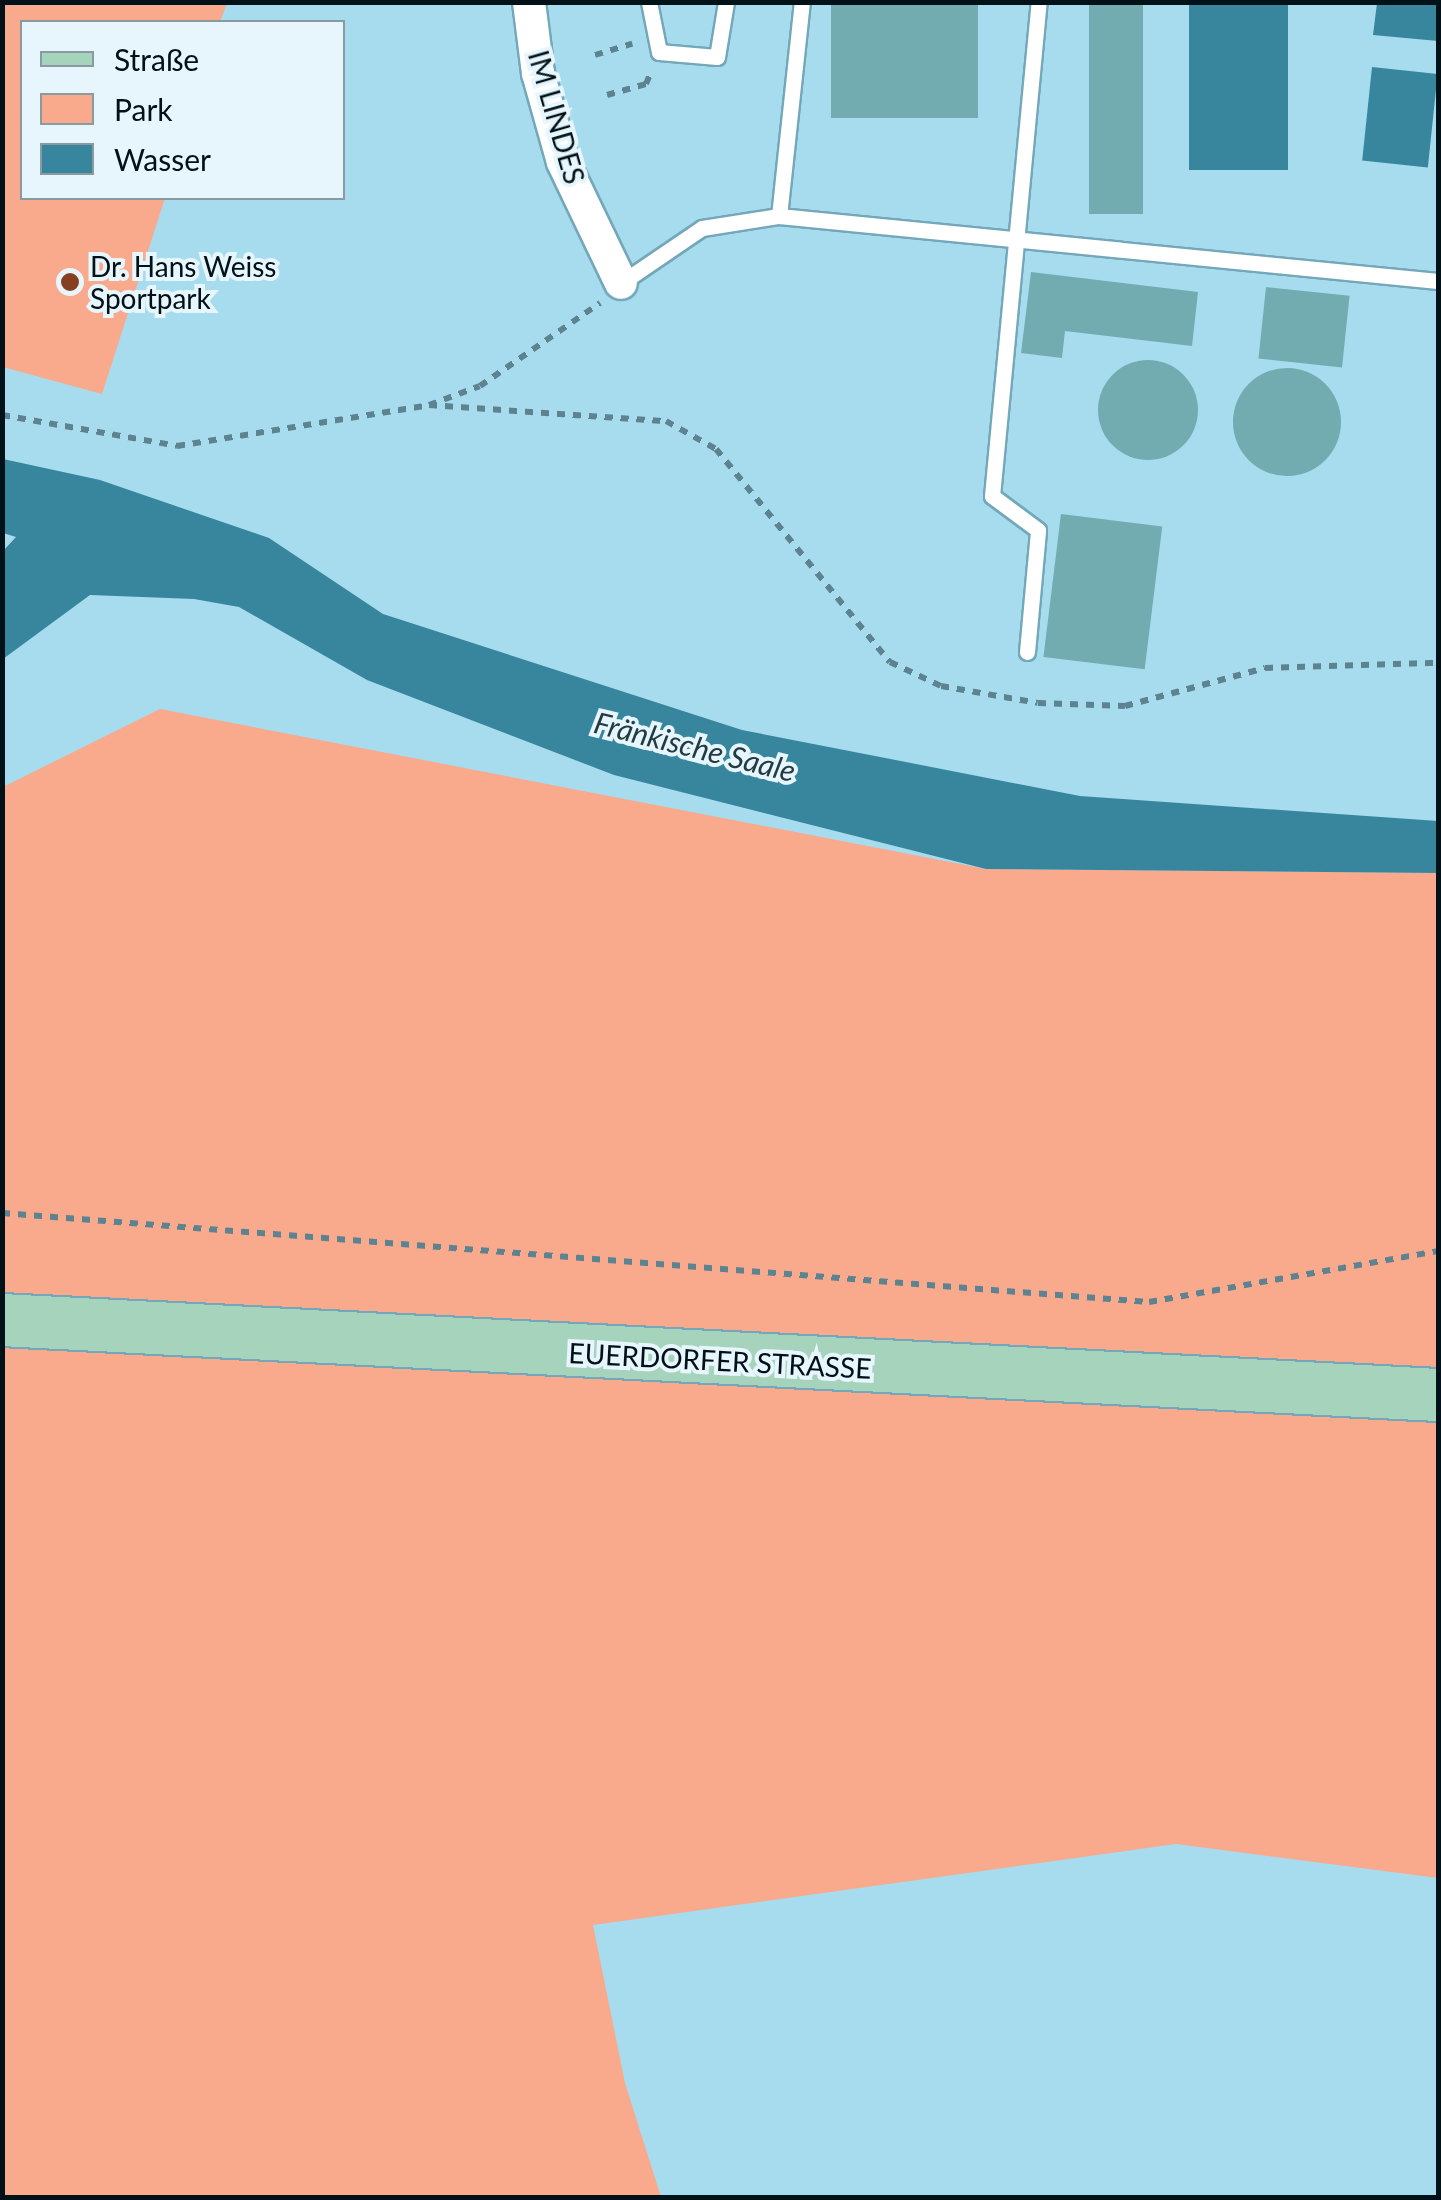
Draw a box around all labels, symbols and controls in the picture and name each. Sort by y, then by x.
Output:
legend [20,20,345,200]
text: Straße [114,41,199,77]
street label: IM LINDES [522,46,592,188]
text: Park [114,91,173,127]
text: Wasser [114,141,211,177]
place label: Dr. Hans Weiss Sportpark [90,249,277,315]
marker: Dr. Hans Weiss Sportpark [59,271,81,293]
water label: Fränkische Saale [591,704,799,788]
street label: EUERDORFER STRASSE [568,1335,872,1385]

